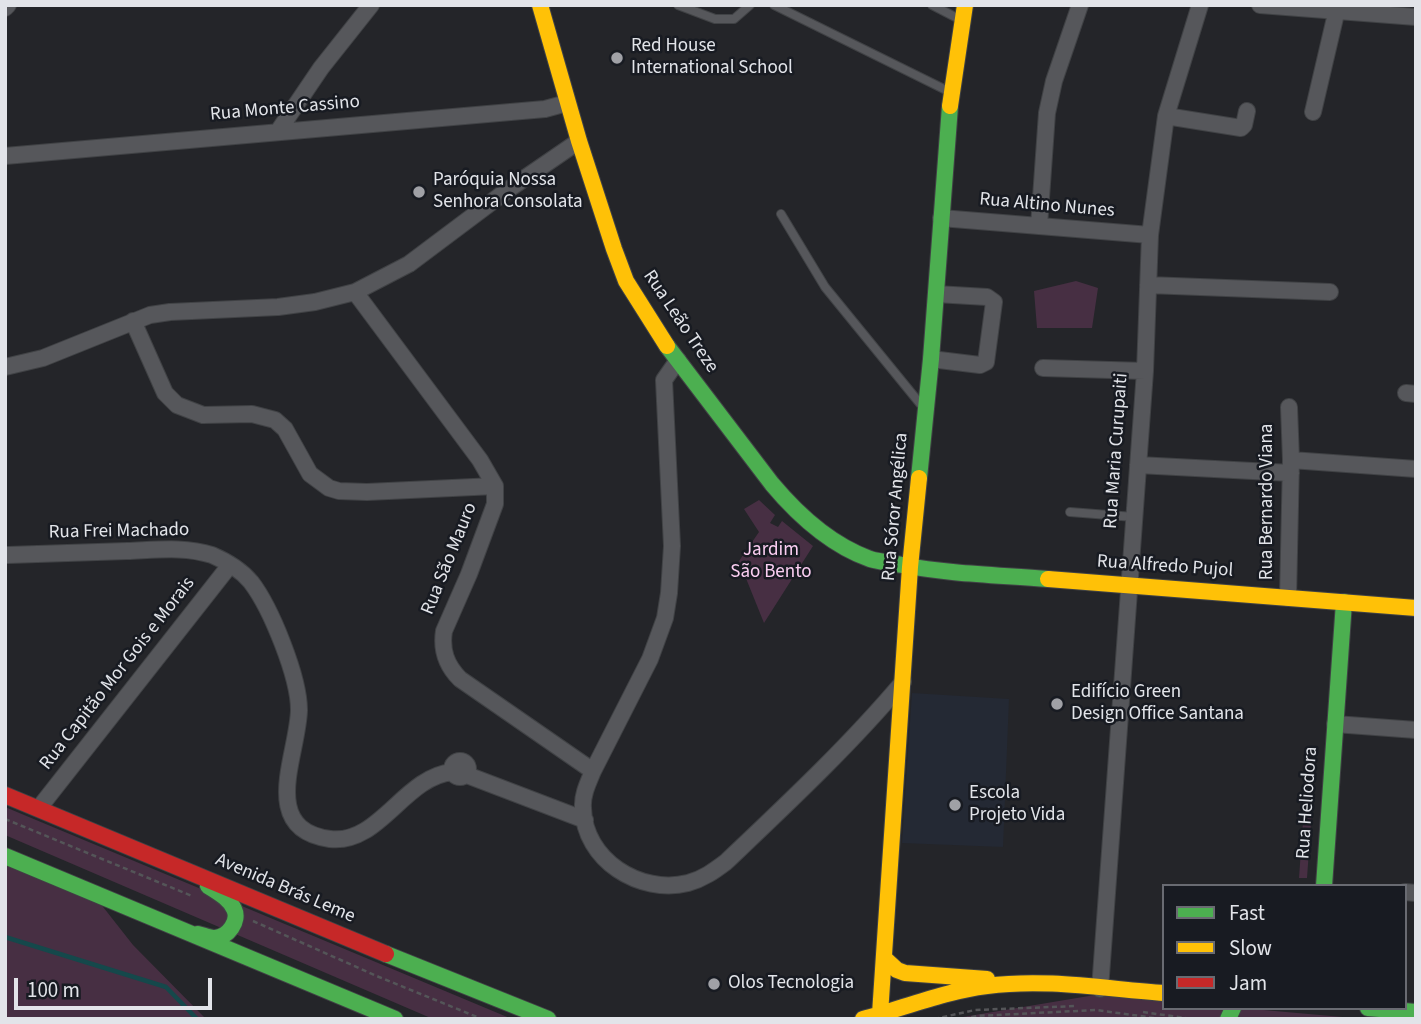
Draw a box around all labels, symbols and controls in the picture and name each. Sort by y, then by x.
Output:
place label: Red House International School [631,36,793,80]
marker: Red House International School [609,50,625,66]
street label: Rua Monte Cassino [209,91,361,127]
place label: Paróquia Nossa Senhora Consolata [433,170,583,214]
marker: Paróquia Nossa Senhora Consolata [411,184,427,200]
street label: Rua Altino Nunes [978,189,1116,223]
street label: Rua Leão Treze [637,266,723,378]
street label: Rua Maria Curupaiti [1100,372,1134,530]
street label: Rua Bernardo Viana [1257,424,1279,580]
street label: Rua Sóror Angélica [878,432,914,582]
street label: Rua São Mauro [417,500,483,618]
street label: Rua Frei Machado [48,519,190,545]
park label: Jardim São Bento [730,540,812,584]
street label: Rua Alfredo Pujol [1096,551,1234,583]
street label: Rua Capitão Mor Gois e Morais [36,573,200,775]
place label: Edifício Green Design Office Santana [1071,682,1244,726]
marker: Edifício Green Design Office Santana [1049,696,1065,712]
street label: Rua Heliodora [1293,746,1323,860]
place label: Escola Projeto Vida [969,783,1065,827]
marker: Escola Projeto Vida [947,797,963,813]
street label: Avenida Brás Leme [212,849,358,929]
legend [1162,884,1407,1010]
text: Fast [1229,898,1265,928]
text: Slow [1229,933,1272,963]
scale bar [18,964,215,1008]
text: Jam [1229,968,1267,998]
place label: Olos Tecnologia [728,973,854,995]
text: 100 m [27,975,80,1005]
marker: Olos Tecnologia [706,976,722,992]

